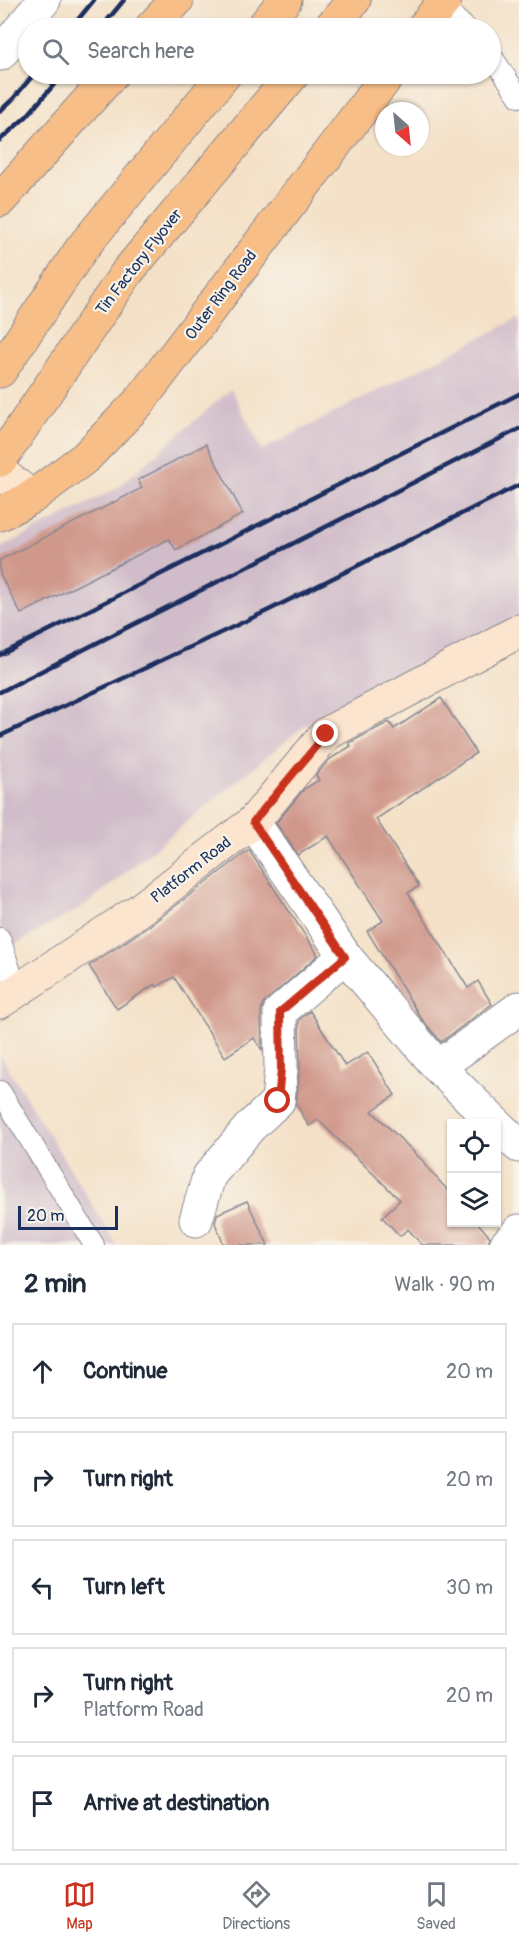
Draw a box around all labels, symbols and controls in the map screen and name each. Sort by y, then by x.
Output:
search box [18,18,501,84]
icon: search [39,35,72,68]
text: Search here [87,37,194,65]
north arrow [375,102,429,156]
street label: Tin Factory Flyover [91,205,187,319]
street label: Outer Ring Road [181,246,261,344]
route end [312,720,338,746]
street label: Platform Road [147,832,235,908]
route start [264,1087,290,1113]
map controls [447,1119,501,1227]
button: locate [447,1119,501,1173]
button: layers [447,1173,501,1227]
scale bar [18,1203,118,1230]
text: 20 m [27,1206,65,1226]
text: 2 min [24,1268,86,1300]
text: Walk · 90 m [394,1272,495,1297]
icon: ahead [26,1355,59,1388]
text: Continue [83,1357,167,1385]
text: 20 m [446,1359,493,1384]
icon: right [26,1463,59,1496]
text: Turn right [83,1465,173,1493]
text: 20 m [446,1467,493,1492]
icon: left [26,1571,59,1604]
text: Turn left [83,1573,165,1601]
text: 30 m [446,1575,493,1600]
text: Turn right [83,1669,173,1697]
icon: right [26,1679,59,1712]
text: 20 m [446,1683,493,1708]
text: Platform Road [83,1697,204,1722]
icon: arrive [26,1787,59,1820]
text: Arrive at destination [83,1789,269,1817]
tab: Map [63,1878,96,1934]
tab: Directions [222,1878,290,1934]
tab: Saved [416,1878,456,1934]

